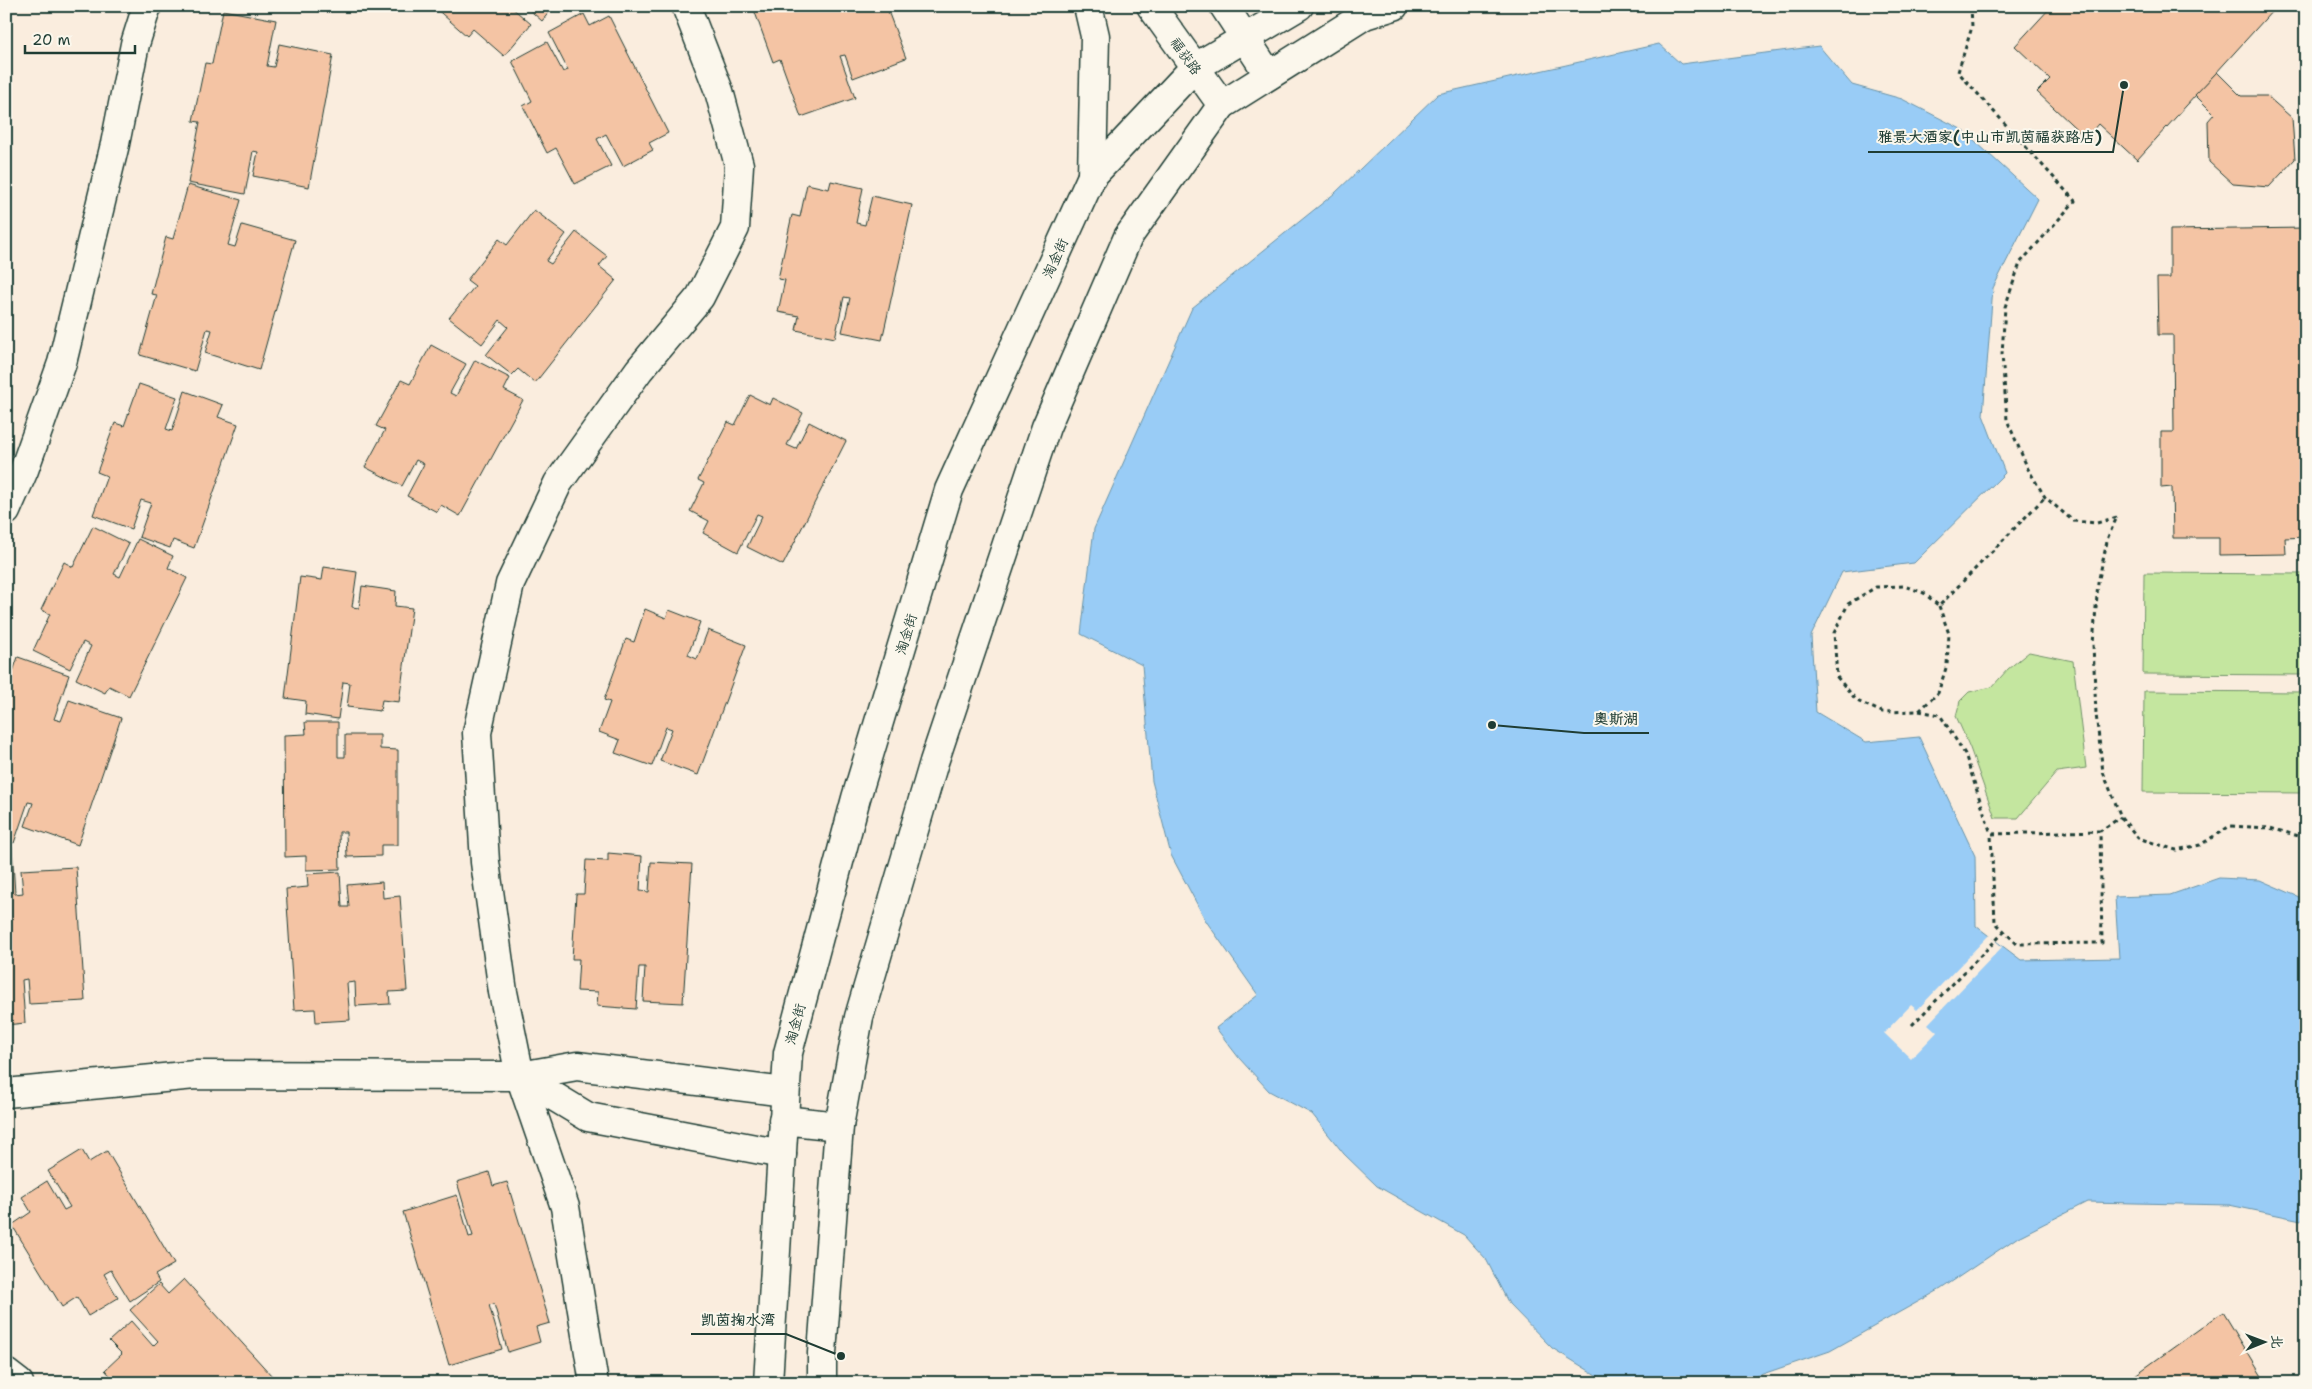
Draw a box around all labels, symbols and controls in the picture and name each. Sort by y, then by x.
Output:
scale bar [25,22,135,54]
text: 20 m [32,30,71,50]
street label: 福获路 [1167,34,1205,78]
callout: 雅景大酒家(中山市凯茵福获路店) [1868,122,2113,152]
text: 雅景大酒家(中山市凯茵福获路店) [1878,127,2102,147]
street label: 淘金街 [1038,235,1072,281]
street label: 淘金街 [891,611,921,657]
callout: 奥斯湖 [1584,703,1649,733]
text: 奥斯湖 [1593,709,1639,729]
street label: 淘金街 [781,1001,809,1047]
callout: 凯茵掬水湾 [691,1304,786,1334]
text: 凯茵掬水湾 [700,1310,776,1330]
north arrow [2240,1316,2290,1366]
text: 北 [2268,1335,2286,1349]

